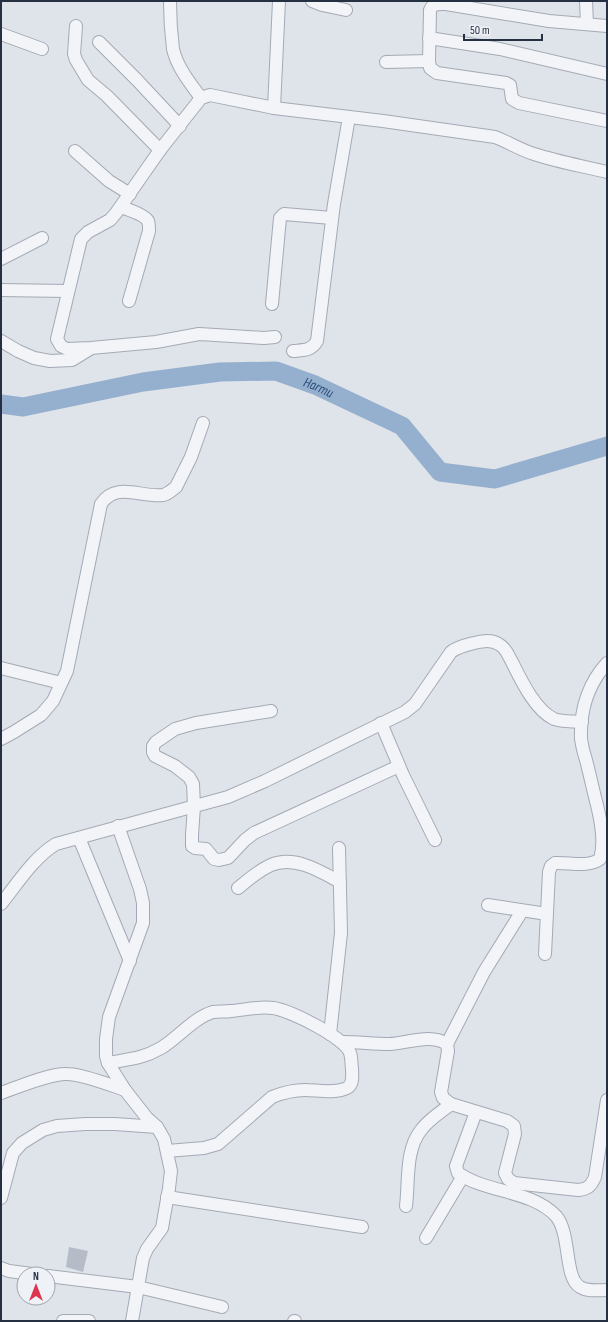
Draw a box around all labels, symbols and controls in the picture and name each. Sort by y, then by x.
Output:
scale bar [464,16,542,42]
text: 50 m [470,23,490,38]
water label: Harmu [301,374,336,402]
north arrow [16,1266,56,1306]
text: N [33,1270,39,1283]

